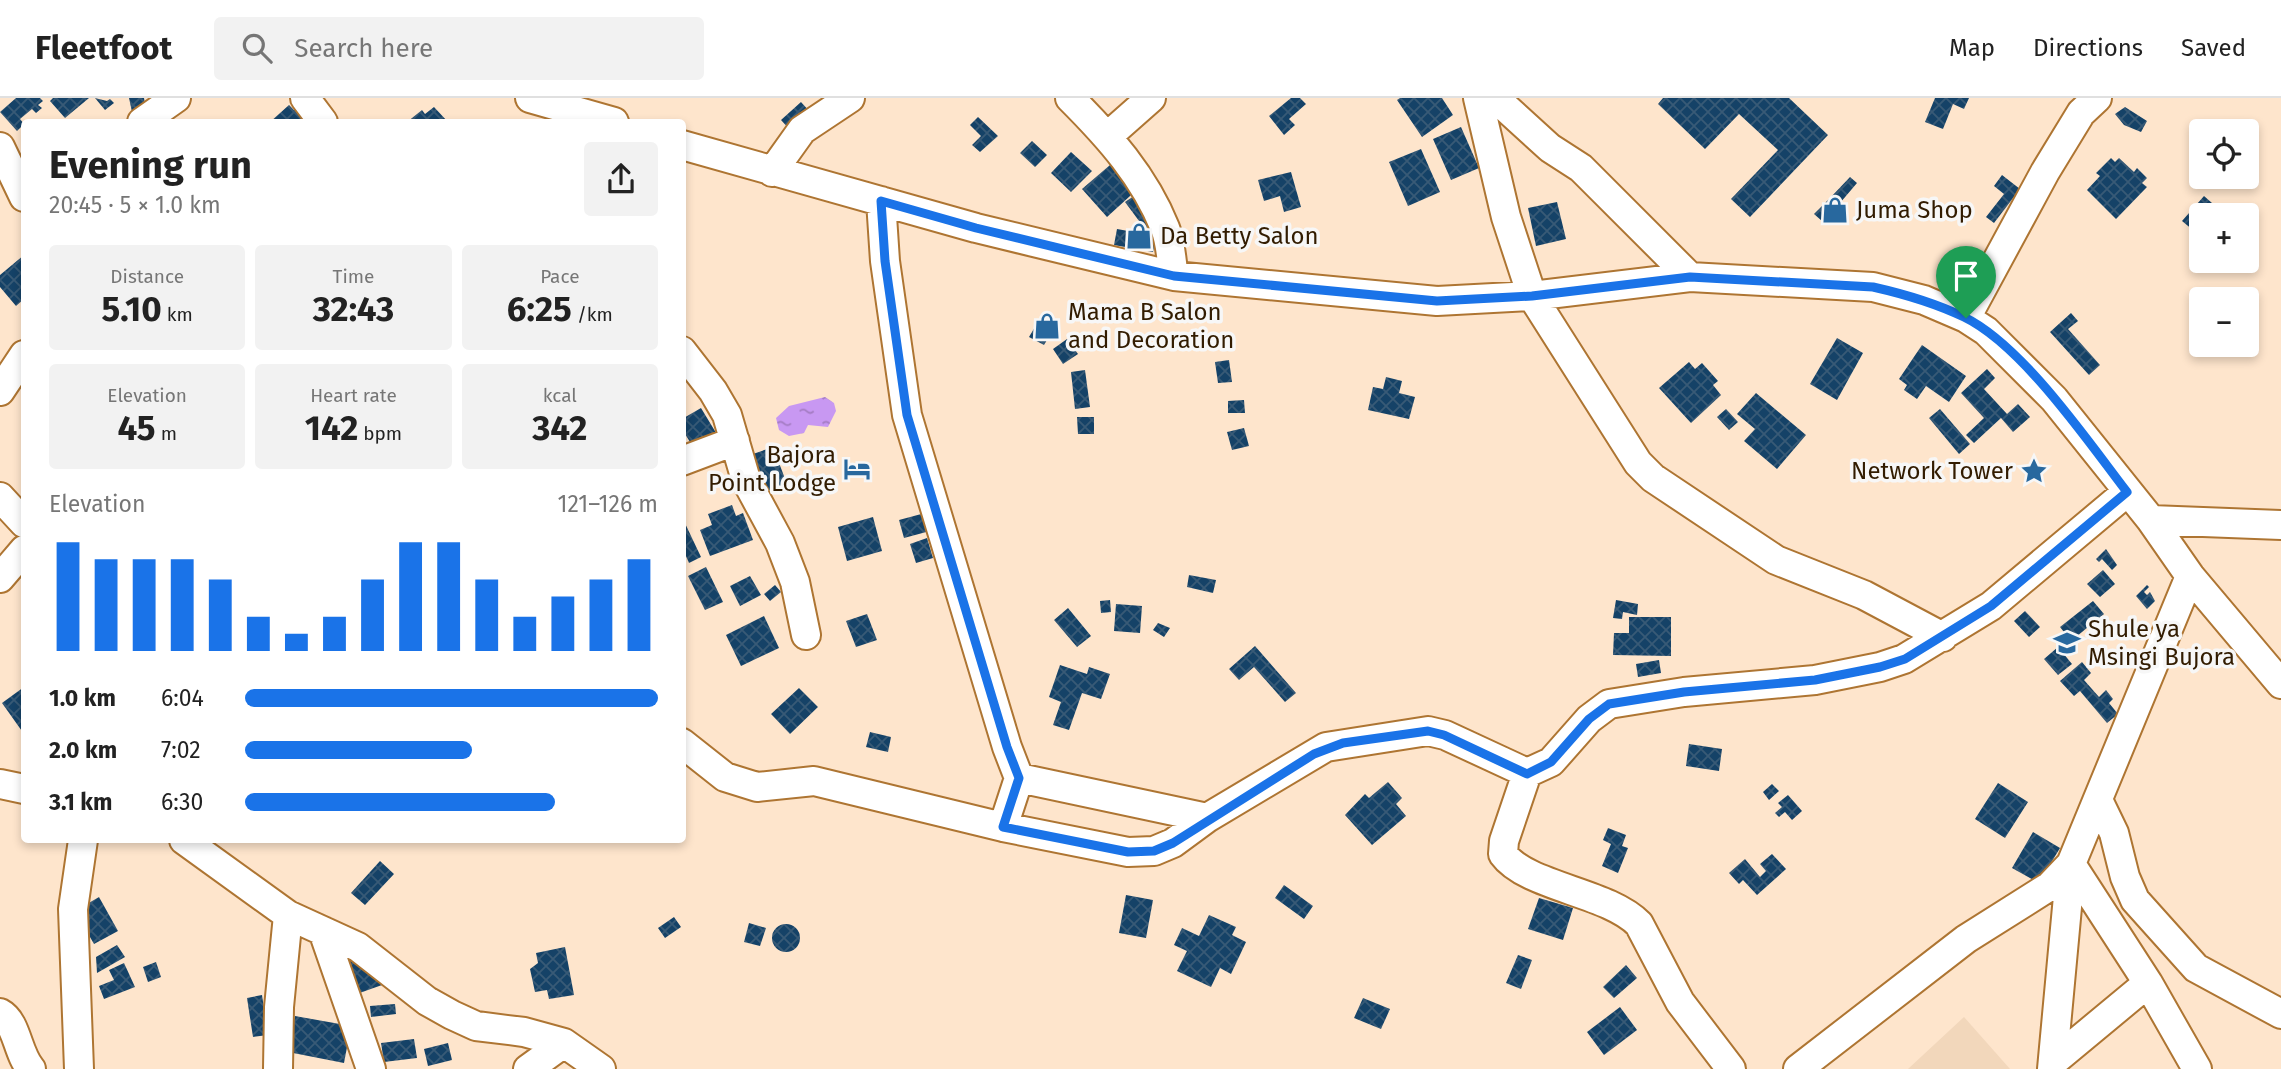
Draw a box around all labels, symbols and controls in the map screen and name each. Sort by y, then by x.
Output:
search box [214,17,704,80]
text: Fleetfoot [35,28,172,68]
icon: search [238,29,276,67]
text: Search here [294,33,433,64]
text: Map [1949,34,1995,62]
text: Directions [2033,34,2143,62]
text: Saved [2181,34,2246,62]
map controls [2189,119,2259,357]
button: locate [2189,119,2259,189]
text: Evening run [49,142,252,188]
button: share [584,142,658,216]
text: 20:45 · 5 × 1.0 km [49,191,221,219]
shop icon: Juma Shop [1820,195,1850,225]
place label: Juma Shop [1856,196,1973,224]
button: + [2189,203,2259,273]
shop icon: Da Betty Salon [1124,221,1154,251]
place label: Da Betty Salon [1160,222,1319,250]
pin [1936,246,1996,318]
icon: arrive [1947,257,1985,295]
text: Distance [110,265,184,288]
text: Time [333,265,374,288]
text: Pace [540,265,580,288]
button: − [2189,287,2259,357]
text: 5.10 [101,288,162,330]
text: 32:43 [313,288,394,330]
text: 6:25 [507,288,572,330]
place label: Mama B Salon and Decoration [1068,298,1234,354]
text: km [162,303,193,326]
text: /km [572,303,613,326]
shop icon: Mama B Salon and Decoration [1032,311,1062,341]
text: Elevation [107,384,187,407]
text: Heart rate [310,384,397,407]
text: kcal [543,384,577,407]
text: 45 [117,407,156,449]
text: 142 [305,407,358,449]
text: 342 [532,407,587,449]
text: m [156,422,177,445]
text: bpm [358,422,402,445]
place label: Bajora Point Lodge [708,441,836,497]
hotel icon: Bajora Point Lodge [842,454,872,484]
place icon: Network Tower [2019,456,2049,486]
place label: Network Tower [1851,457,2014,485]
text: Elevation [49,490,145,518]
text: 121–126 m [558,490,658,518]
place label: Shule ya Msingi Bujora [2088,615,2235,671]
school or university icon: Shule ya Msingi Bujora [2052,628,2082,658]
text: 1.0 km [49,684,116,712]
text: 6:04 [161,684,204,712]
text: 2.0 km [49,736,117,764]
text: 7:02 [161,736,201,764]
text: 3.1 km [49,788,112,816]
text: 6:30 [161,788,203,816]

